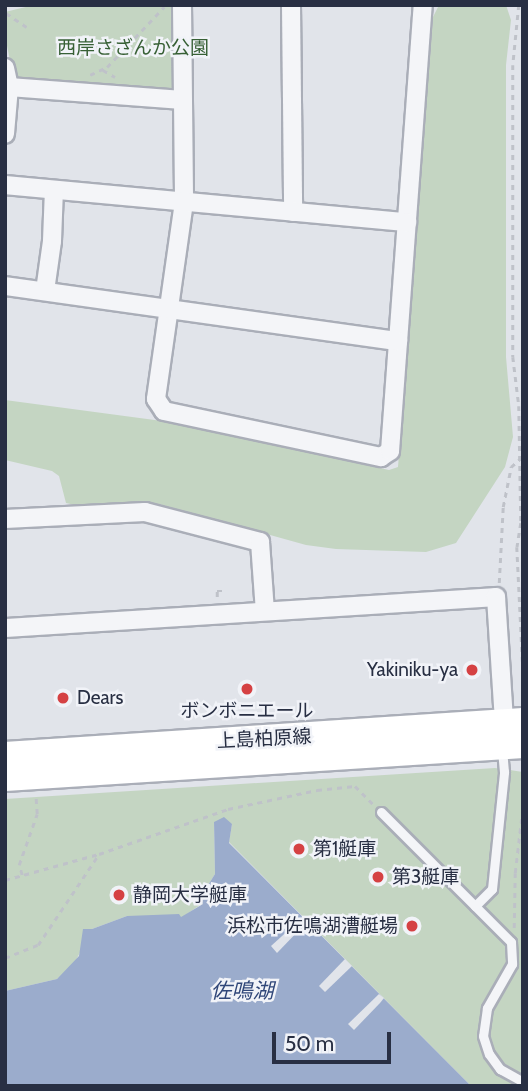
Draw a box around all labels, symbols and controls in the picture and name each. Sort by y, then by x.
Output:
park label: 西岸さざんか公園 [57,37,209,59]
place label: Yakiniku-ya [367,659,458,681]
marker: Yakiniku-ya [464,662,480,678]
marker: ボンボニエール [239,681,255,697]
place label: Dears [77,687,123,709]
marker: Dears [55,690,71,706]
place label: ボンボニエール [181,700,313,722]
street label: 上島柏原線 [216,725,312,753]
place label: 第1艇庫 [313,838,376,860]
marker: 第1艇庫 [291,841,307,857]
place label: 第3艇庫 [392,866,459,888]
marker: 第3艇庫 [370,869,386,885]
place label: 静岡大学艇庫 [133,884,247,906]
marker: 静岡大学艇庫 [111,887,127,903]
place label: 浜松市佐鳴湖漕艇場 [227,915,398,937]
marker: 浜松市佐鳴湖漕艇場 [404,918,420,934]
water label: 佐鳴湖 [211,978,273,1004]
scale bar [276,1018,395,1062]
text: 50 m [285,1031,334,1056]

